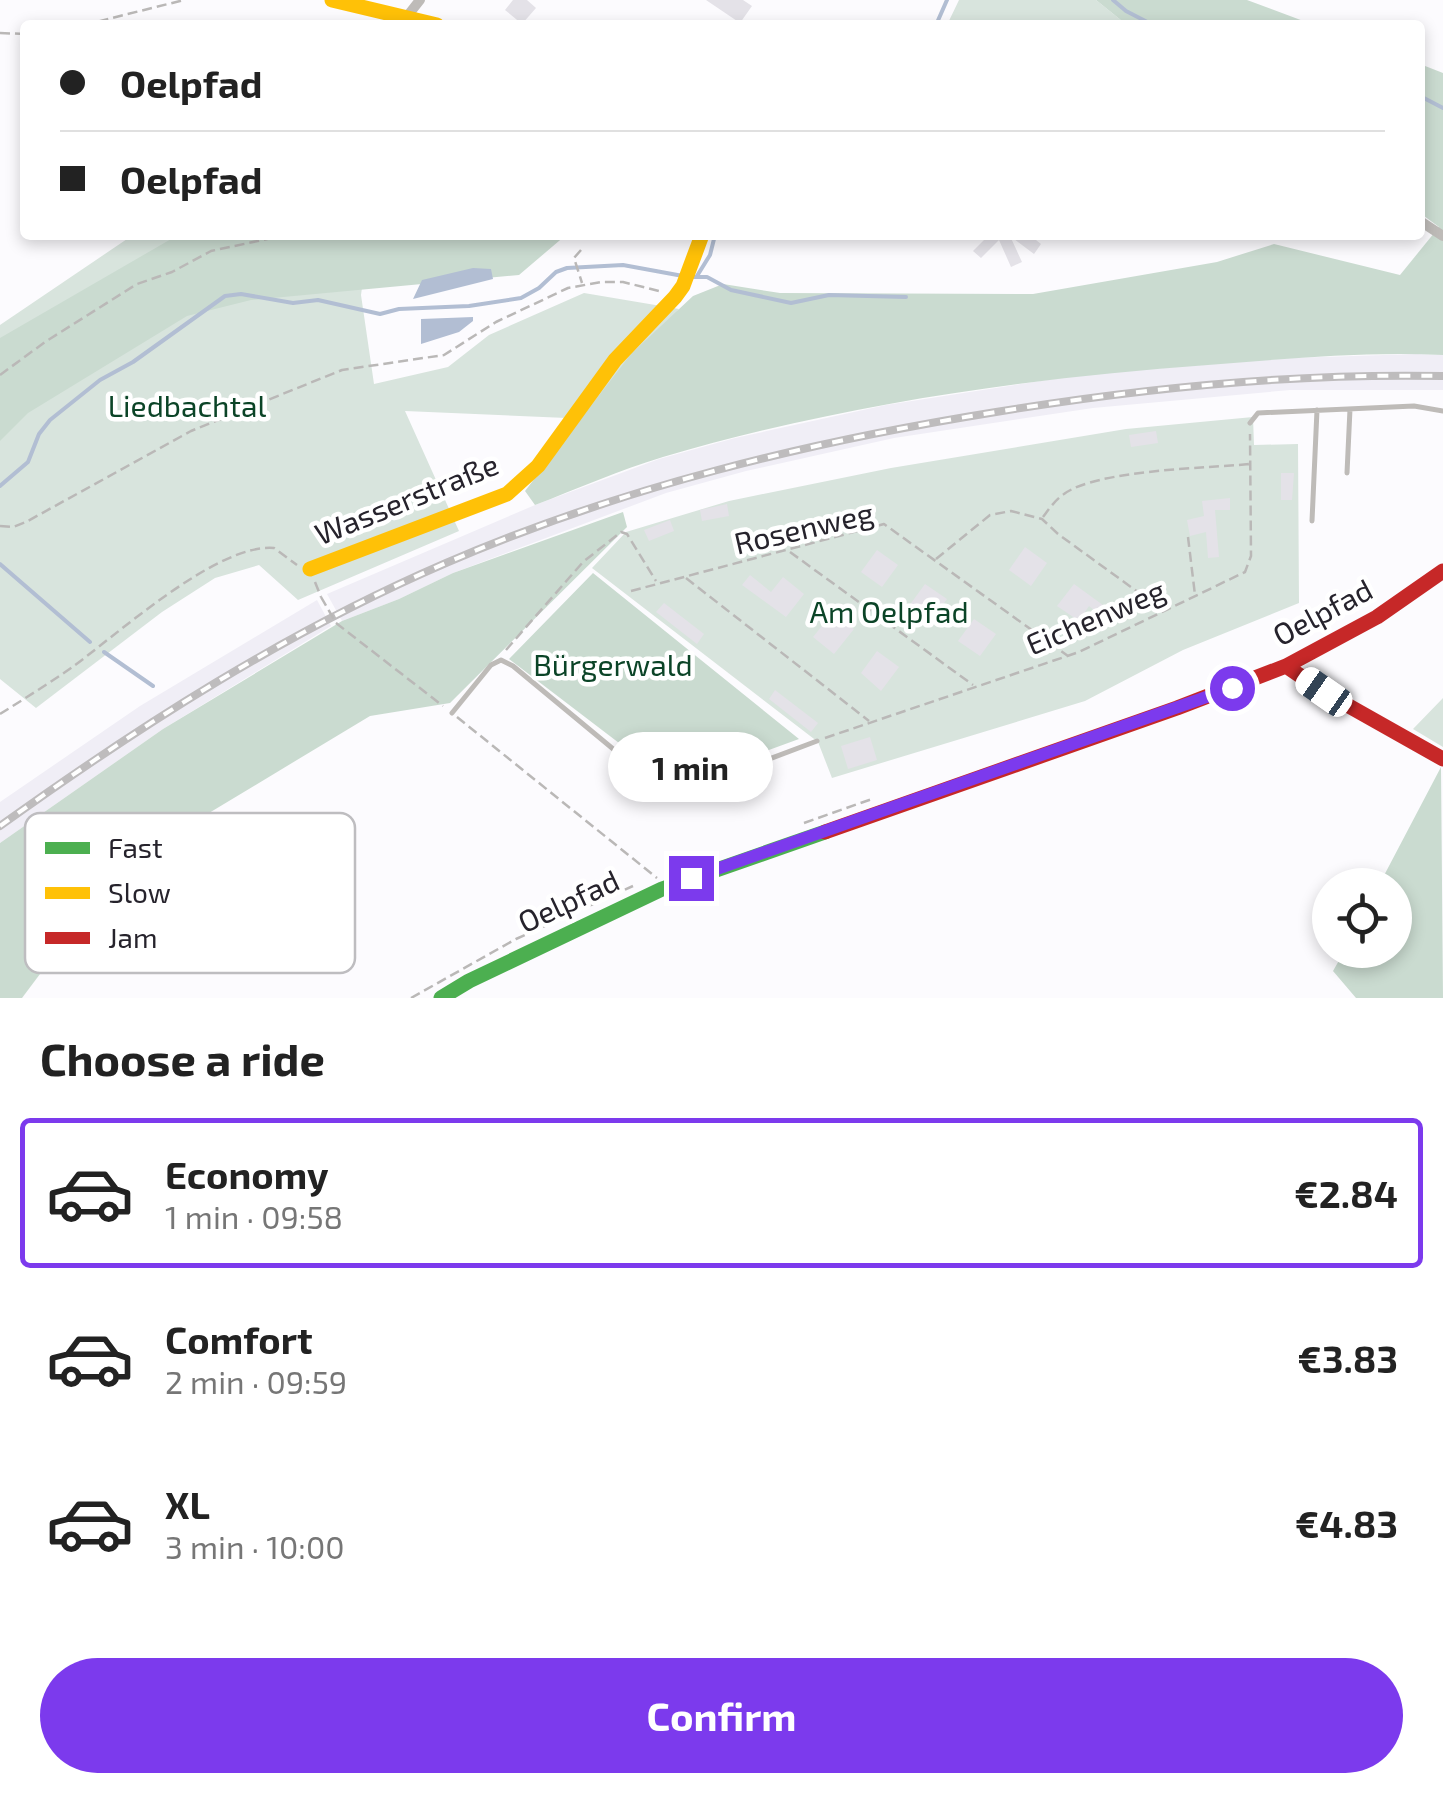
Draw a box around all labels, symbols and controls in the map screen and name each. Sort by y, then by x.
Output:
text: Oelpfad [120,60,262,106]
text: Oelpfad [120,156,262,202]
park label: Liedbachtal [108,387,266,423]
street label: Wasserstraße [309,445,503,551]
street label: Rosenweg [730,494,877,561]
street label: Oelpfad [1266,570,1378,652]
street label: Eichenweg [1020,571,1170,662]
park label: Am Oelpfad [809,593,969,629]
park label: Bürgerwald [533,646,693,682]
car [1291,663,1357,721]
route start [1210,666,1255,711]
callout: 1 min [608,733,774,803]
text: 1 min [652,748,729,786]
legend [25,813,355,973]
text: Fast [108,830,163,864]
route end [669,856,714,901]
street label: Oelpfad [512,861,624,939]
map controls [1312,868,1412,968]
button: locate [1312,868,1412,968]
text: Slow [108,875,171,909]
text: Jam [108,920,157,954]
text: Choose a ride [40,1031,325,1085]
icon: car [45,1148,135,1238]
text: Economy [165,1151,329,1197]
text: €2.84 [1294,1170,1398,1216]
text: 1 min · 09:58 [165,1197,343,1235]
icon: car [45,1313,135,1403]
text: Comfort [165,1316,313,1362]
text: €3.83 [1298,1335,1398,1381]
text: 2 min · 09:59 [165,1362,347,1400]
icon: car [45,1478,135,1568]
text: XL [165,1481,210,1527]
text: €4.83 [1295,1500,1398,1546]
text: 3 min · 10:00 [165,1527,345,1565]
button: Confirm [40,1658,1403,1773]

